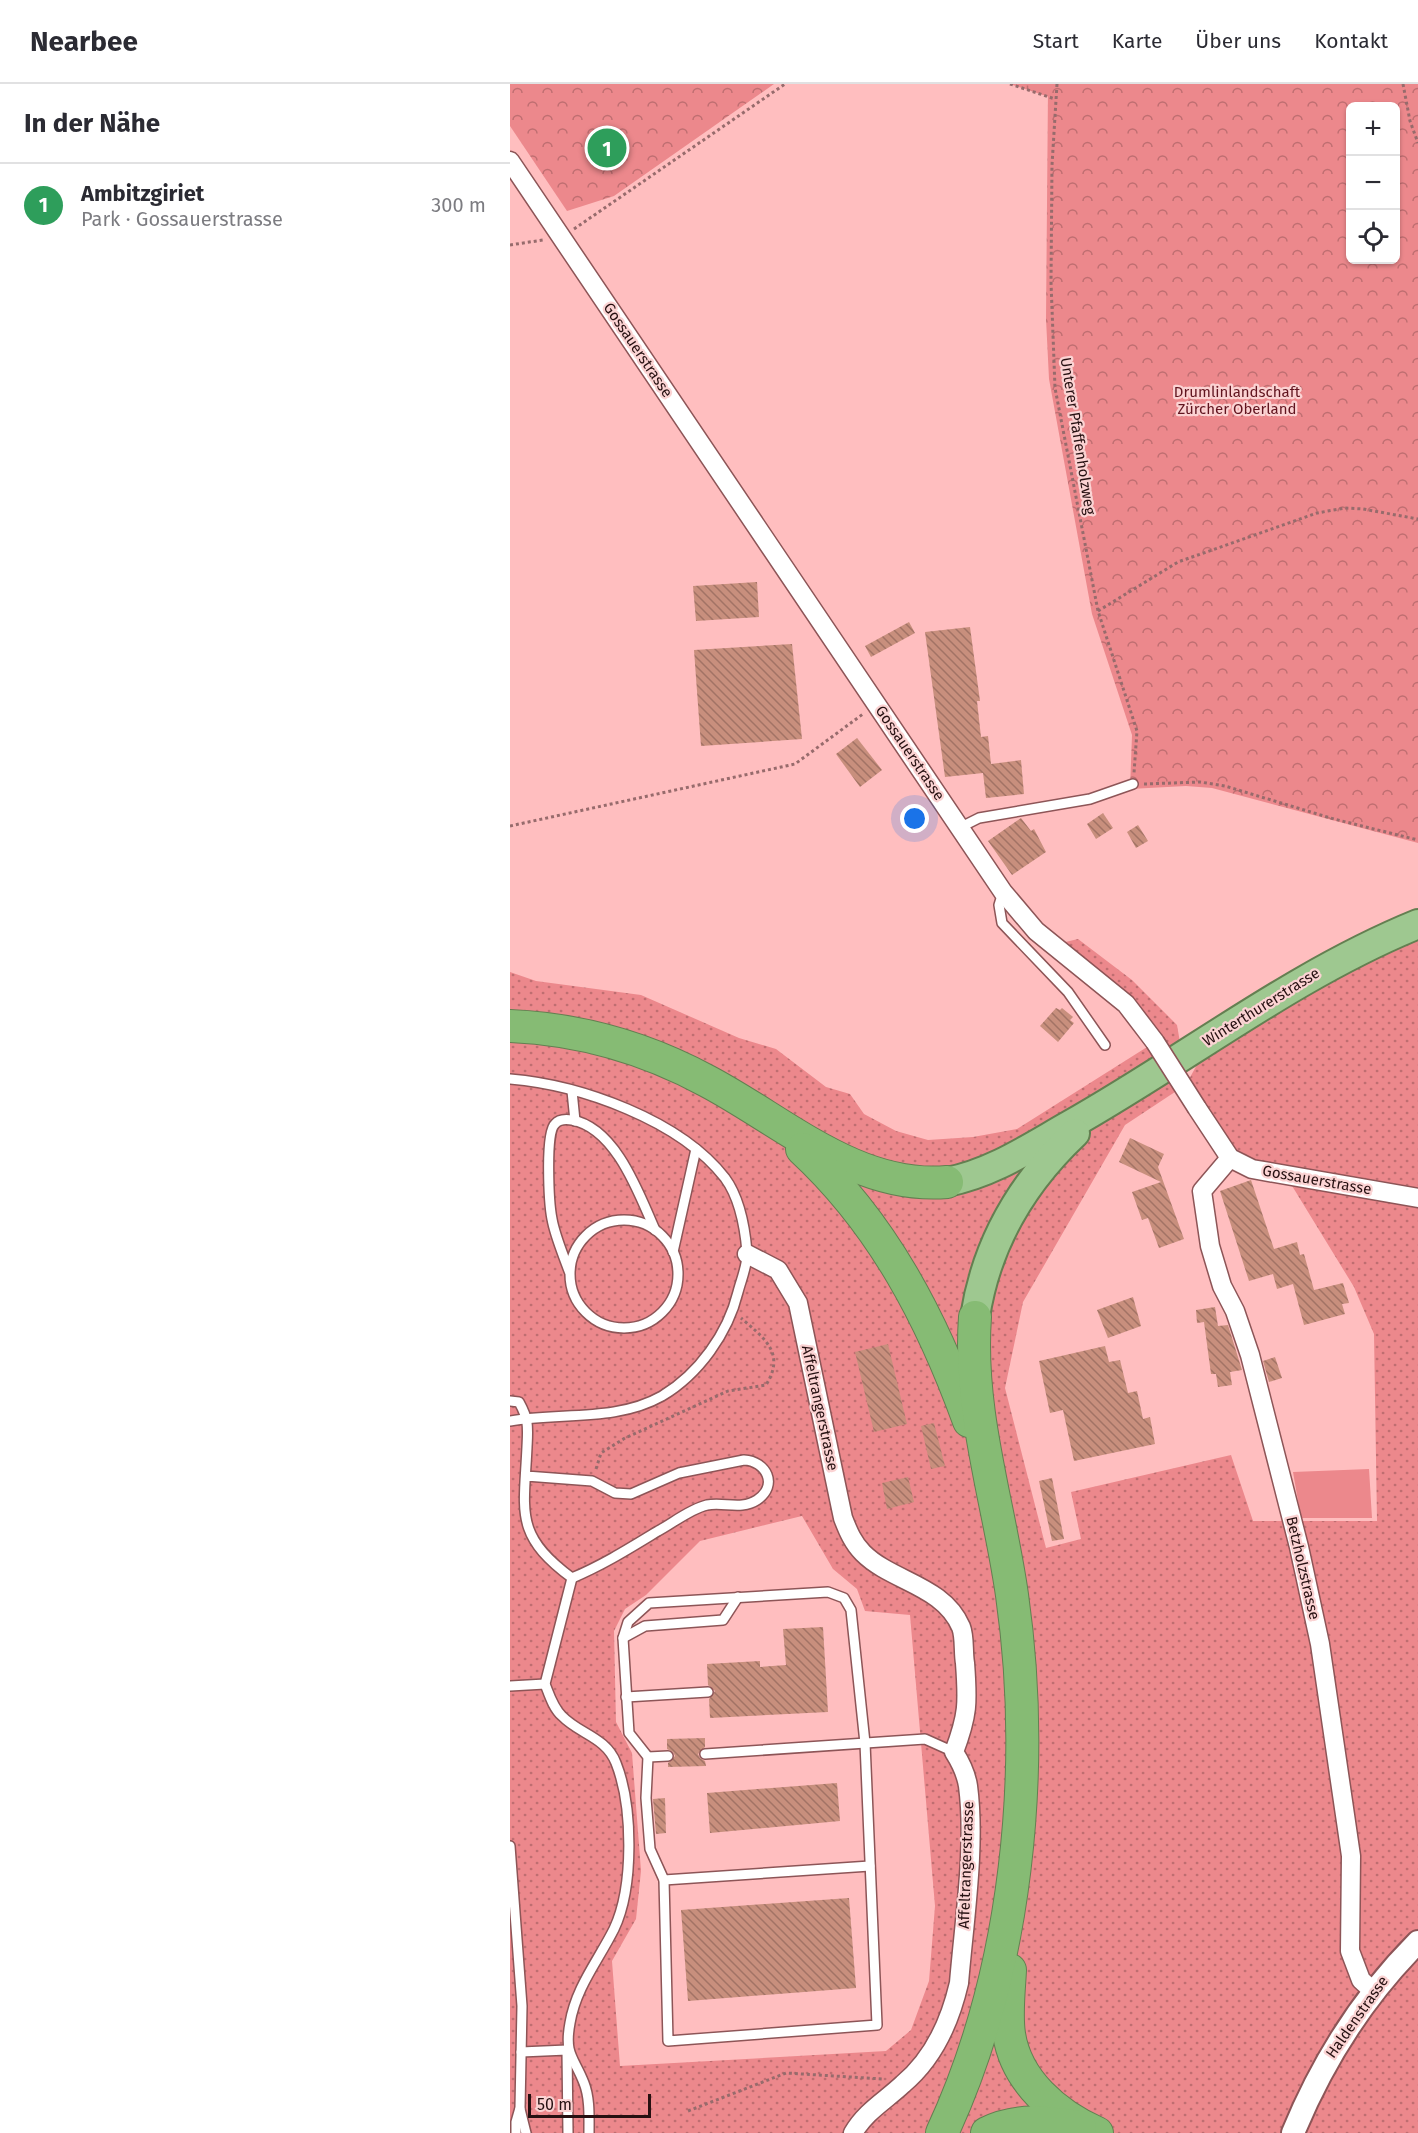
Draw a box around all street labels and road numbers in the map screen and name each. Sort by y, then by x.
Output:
street label: Gossauerstrasse [600,299,676,401]
street label: Unterer Pfaffenholzweg [1057,356,1099,516]
street label: Gossauerstrasse [872,702,948,804]
street label: Winterthurerstrasse [1199,964,1323,1050]
street label: Gossauerstrasse [1261,1162,1373,1198]
street label: Affeltrangerstrasse [798,1344,842,1472]
street label: Betzholzstrasse [1282,1515,1324,1621]
street label: Affeltrangerstrasse [955,1801,977,1929]
street label: Haldenstrasse [1322,1972,1392,2062]

